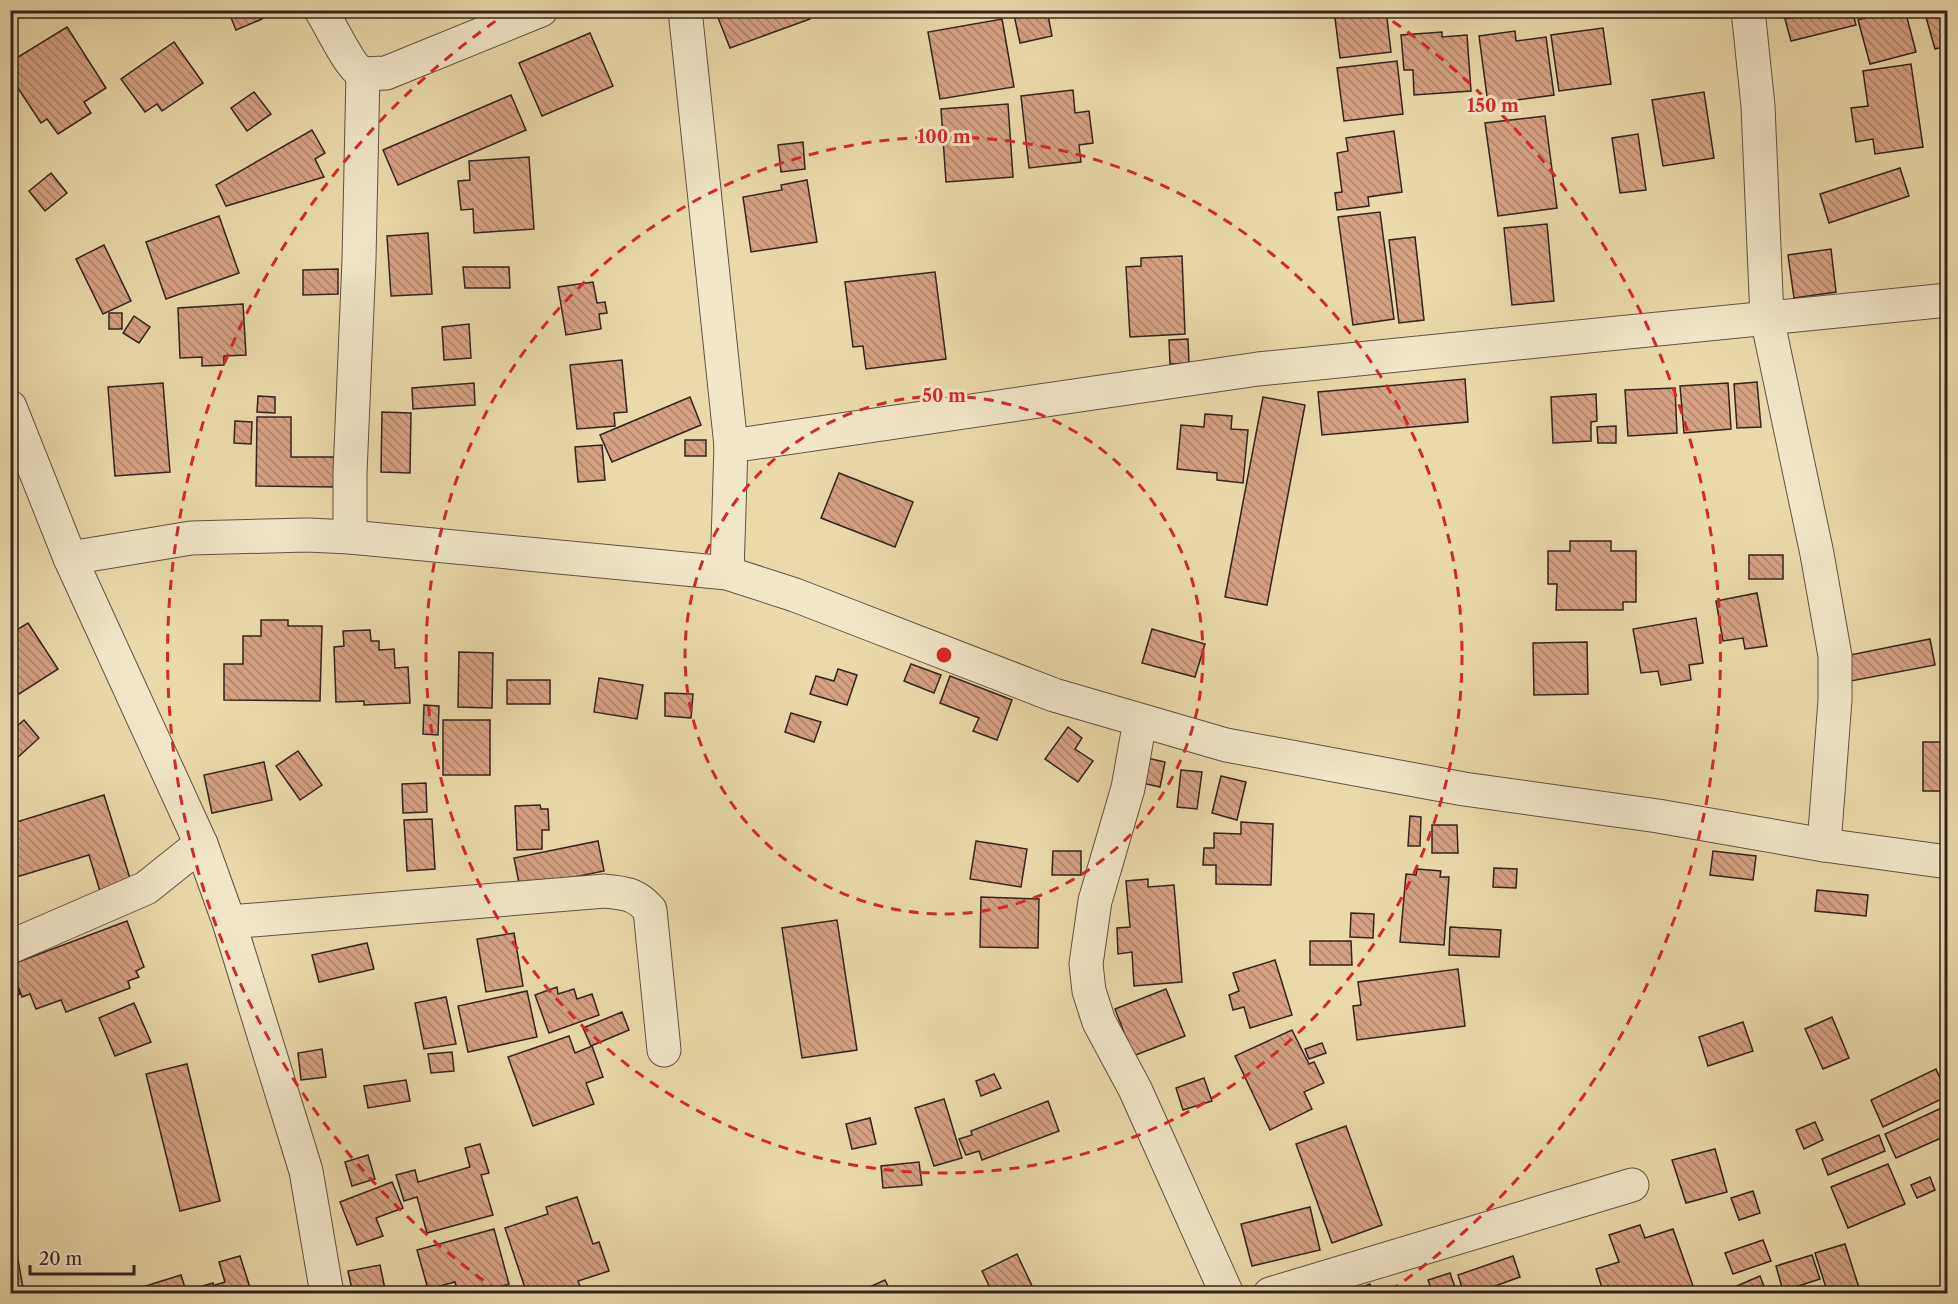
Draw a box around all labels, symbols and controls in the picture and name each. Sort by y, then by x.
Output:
text: 150 m [1467,95,1519,117]
text: 100 m [917,126,971,148]
text: 50 m [922,385,966,407]
centre of rings [934,645,954,665]
scale bar [30,1238,134,1276]
text: 20 m [39,1248,83,1270]

